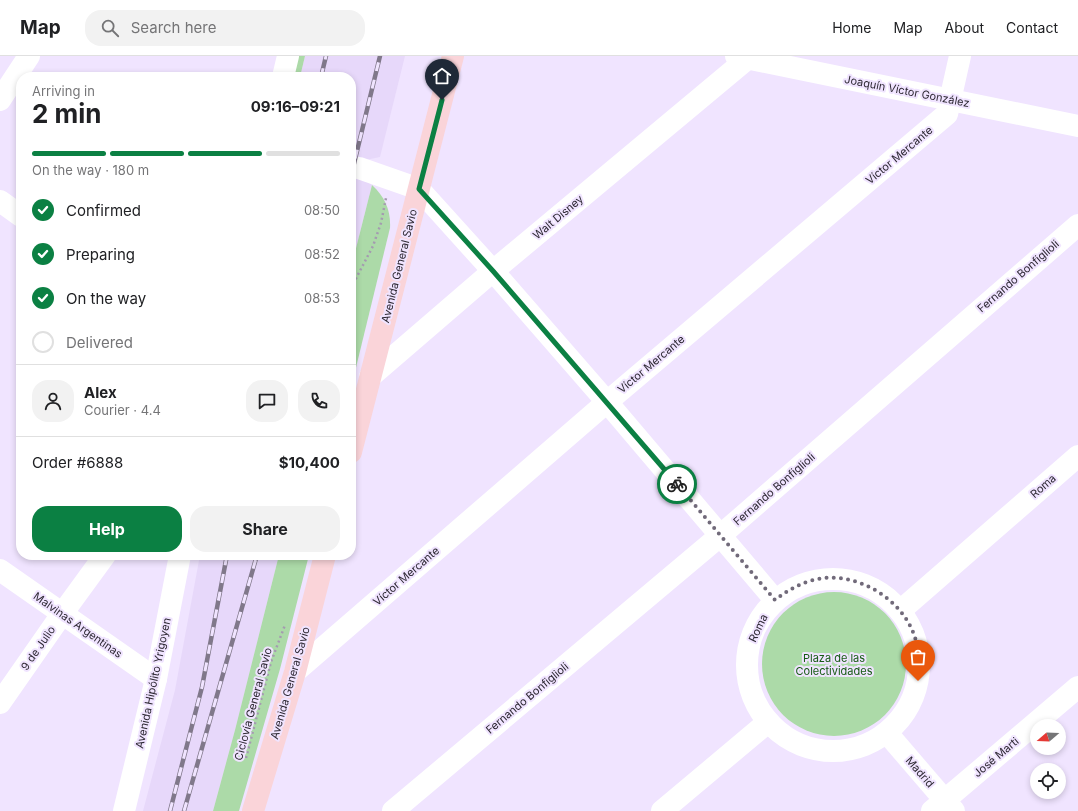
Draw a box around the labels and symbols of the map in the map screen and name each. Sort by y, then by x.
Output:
pin [425,59,459,100]
street label: Joaquín Víctor González [843,72,971,110]
street label: Víctor Mercante [863,123,935,187]
street label: Walt Disney [530,192,586,242]
street label: Avenida General Savio [378,207,420,324]
street label: Fernando Bonfiglioli [974,237,1062,315]
street label: Víctor Mercante [615,332,687,396]
street label: Fernando Bonfiglioli [730,450,818,528]
courier [657,464,697,504]
street label: Roma [1027,471,1059,501]
street label: Víctor Mercante [370,543,442,609]
street label: Malvinas Argentinas [31,589,125,661]
street label: Roma [745,612,771,644]
street label: Avenida Hipólito Yrigoyen [132,616,174,750]
street label: 9 de Julio [18,623,59,673]
street label: Avenida General Savio [267,625,313,741]
pin [901,640,935,681]
street label: Ciclovía General Savio [231,646,275,762]
park label: Plaza de las Colectividades [796,651,873,678]
street label: Fernando Bonfiglioli [483,659,571,737]
north arrow [1030,719,1066,755]
street label: José Marti [970,734,1022,780]
street label: Madrid [903,754,937,790]

